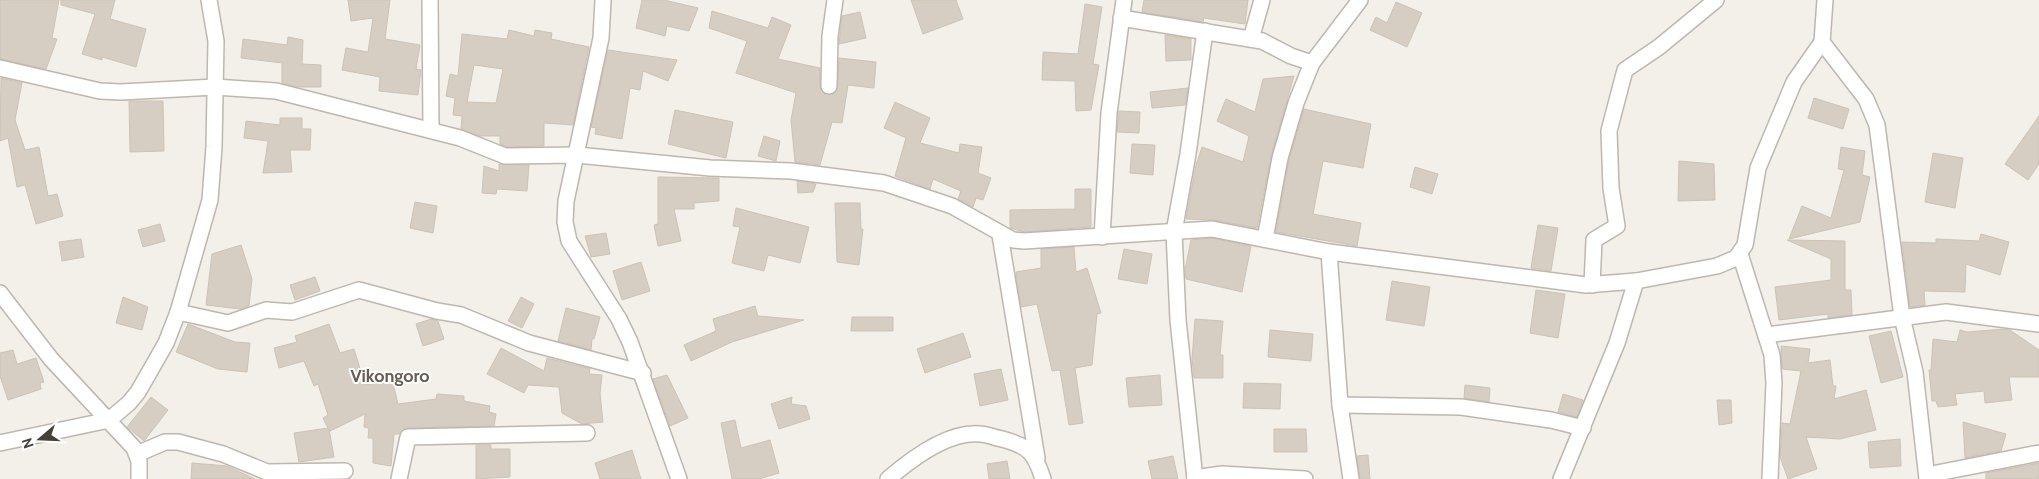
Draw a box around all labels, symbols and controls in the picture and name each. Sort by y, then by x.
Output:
district label: Vikongoro [350,365,430,387]
north arrow [15,414,65,464]
text: N [18,436,38,451]

